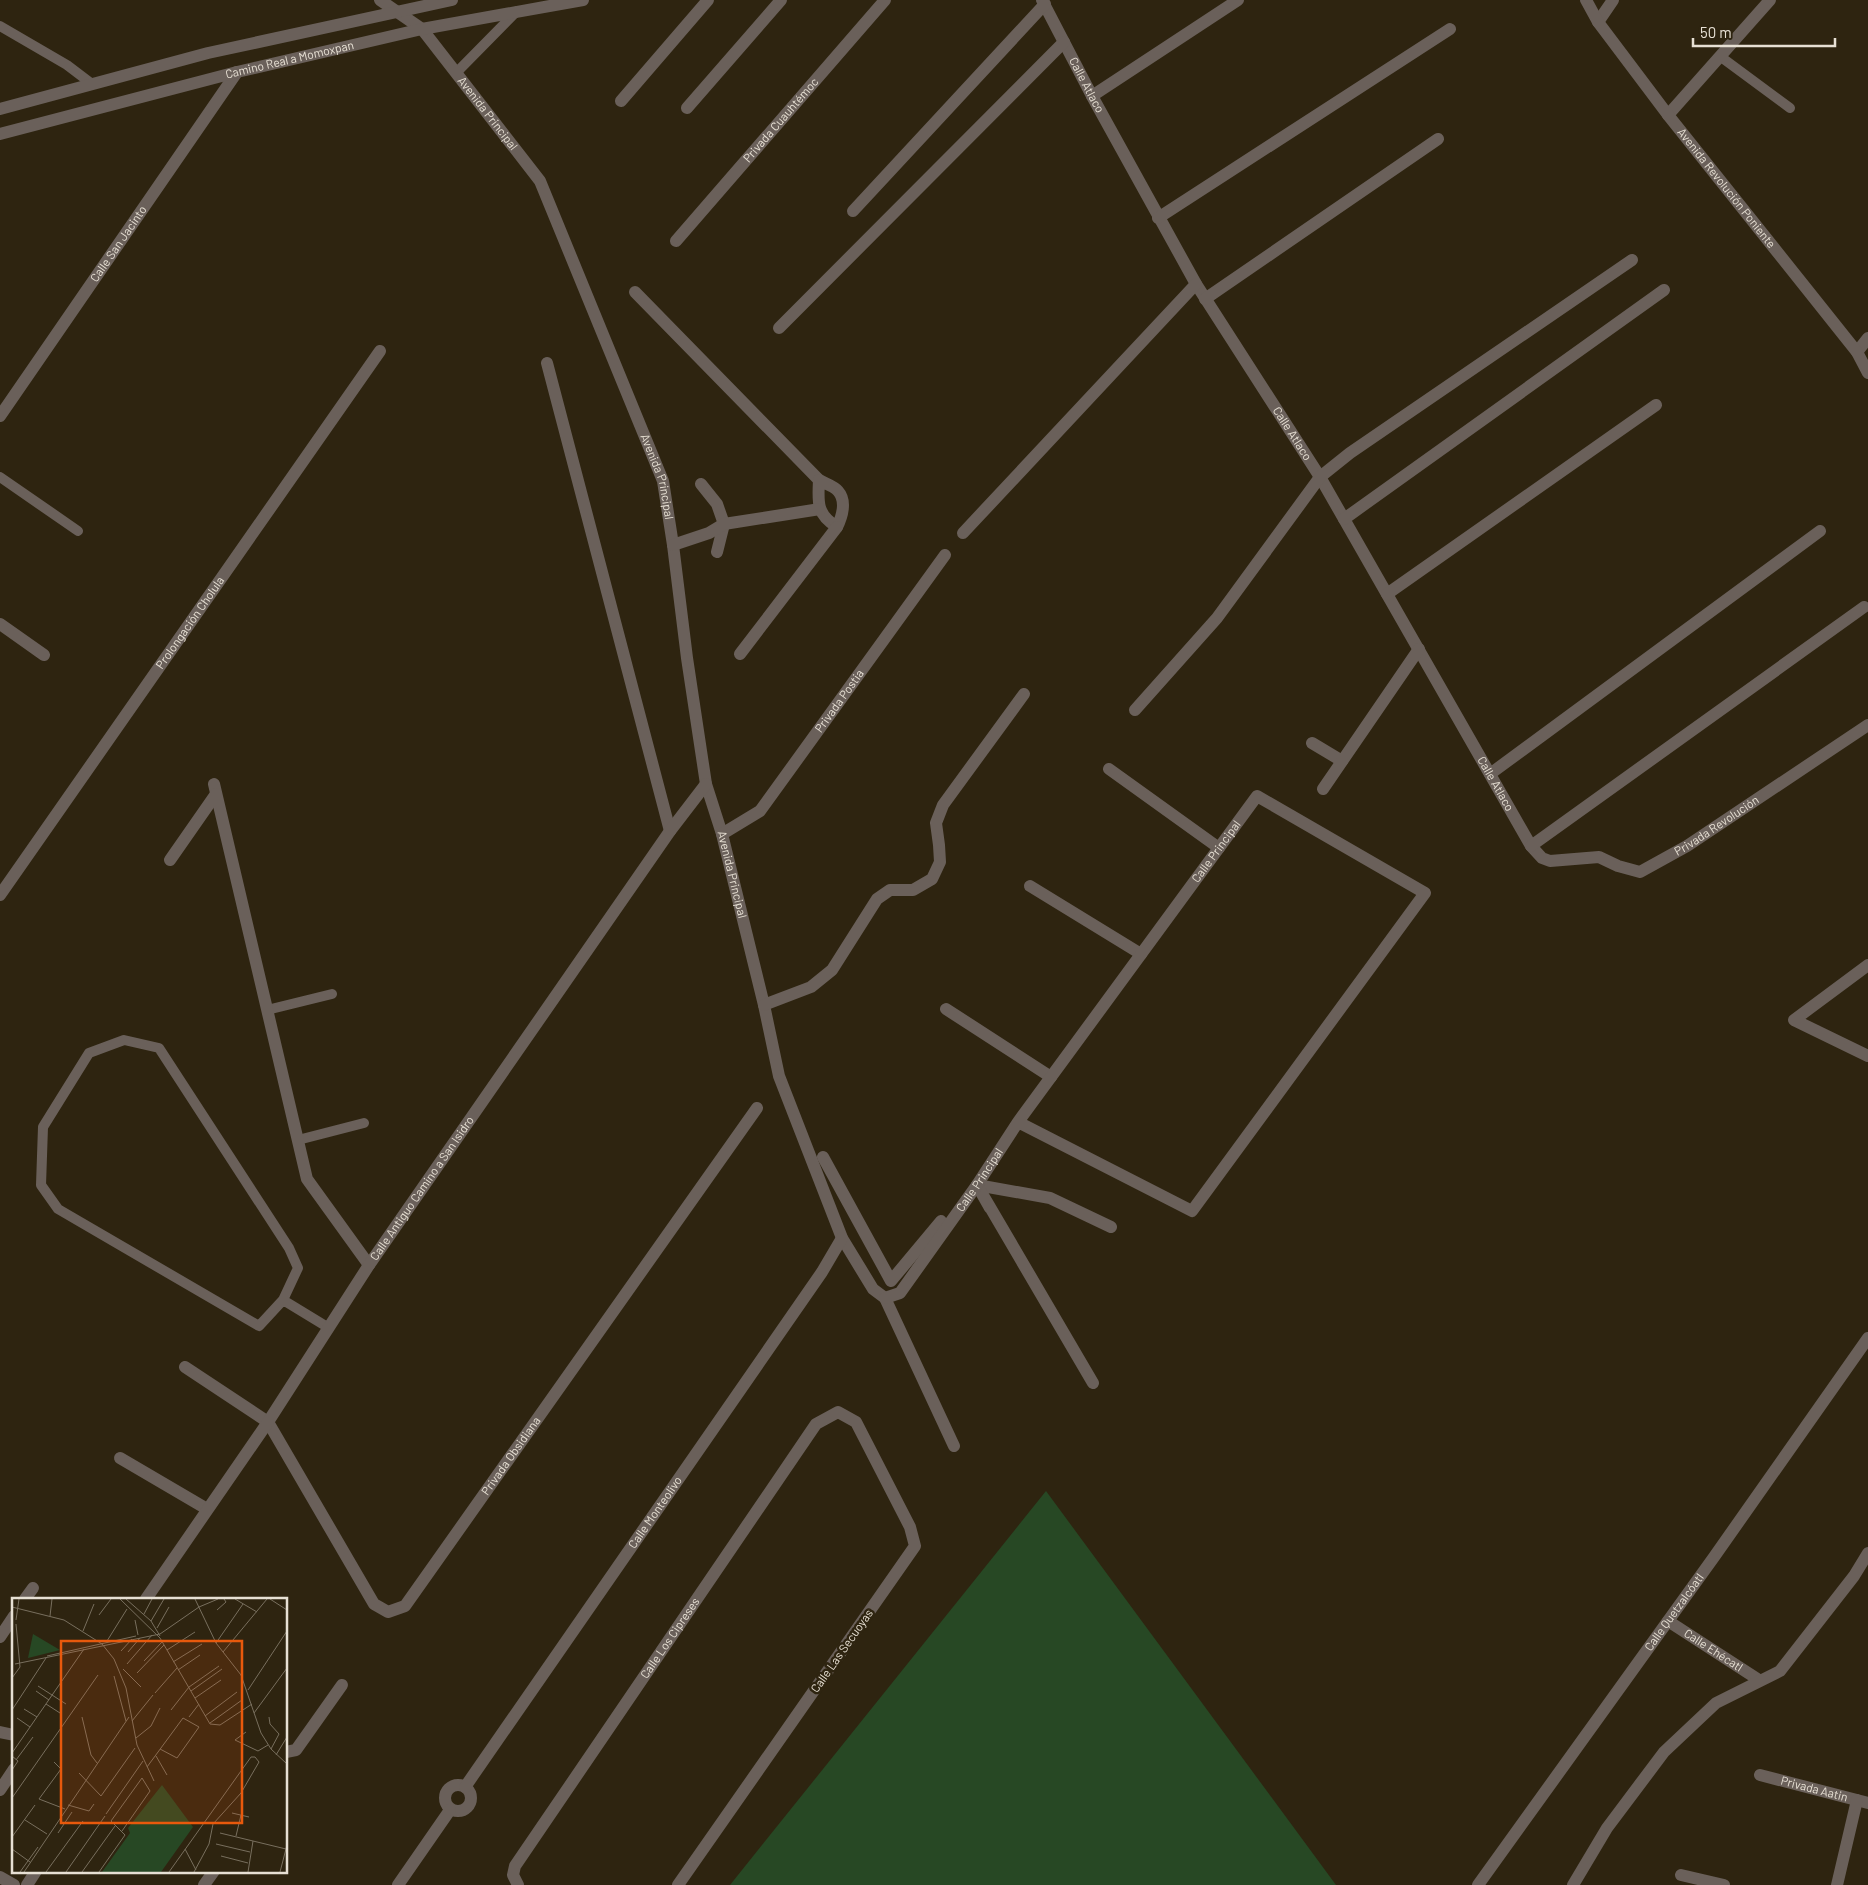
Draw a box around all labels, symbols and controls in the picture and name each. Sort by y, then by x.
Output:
scale bar [1693,15,1836,47]
text: 50 m [1700,23,1732,41]
street label: Camino Real a Momoxpan [224,37,355,81]
street label: Calle Atlaco [1067,54,1108,115]
street label: Avenida Principal [455,73,521,152]
street label: Privada Cuauhtémoc [740,74,821,165]
street label: Avenida Revolución Poniente [1675,125,1779,250]
street label: Calle San Jacinto [87,203,149,284]
street label: Calle Atlaco [1271,404,1315,463]
street label: Avenida Principal [638,431,677,520]
street label: Prolongación Cholula [152,573,226,671]
street label: Privada Postia [811,666,866,735]
street label: Calle Atlaco [1475,753,1518,813]
street label: Privada Revolución [1672,792,1761,858]
street label: Calle Principal [1188,817,1243,885]
street label: Avenida Principal [715,829,750,919]
street label: Calle Antiguo Camino a San Isidro [367,1113,476,1263]
street label: Calle Principal [952,1145,1005,1214]
street label: Privada Obsidiana [478,1414,543,1497]
street label: Calle Monteolivo [625,1473,684,1551]
street label: Calle Quetzalcóatl [1641,1570,1706,1653]
street label: Calle Los Cipreses [637,1594,702,1681]
inset map [12,1598,288,1872]
street label: Calle Las Secuoyas [807,1606,875,1695]
street label: Calle Ehécatl [1682,1625,1746,1674]
street label: Privada Aatin [1779,1773,1849,1803]

